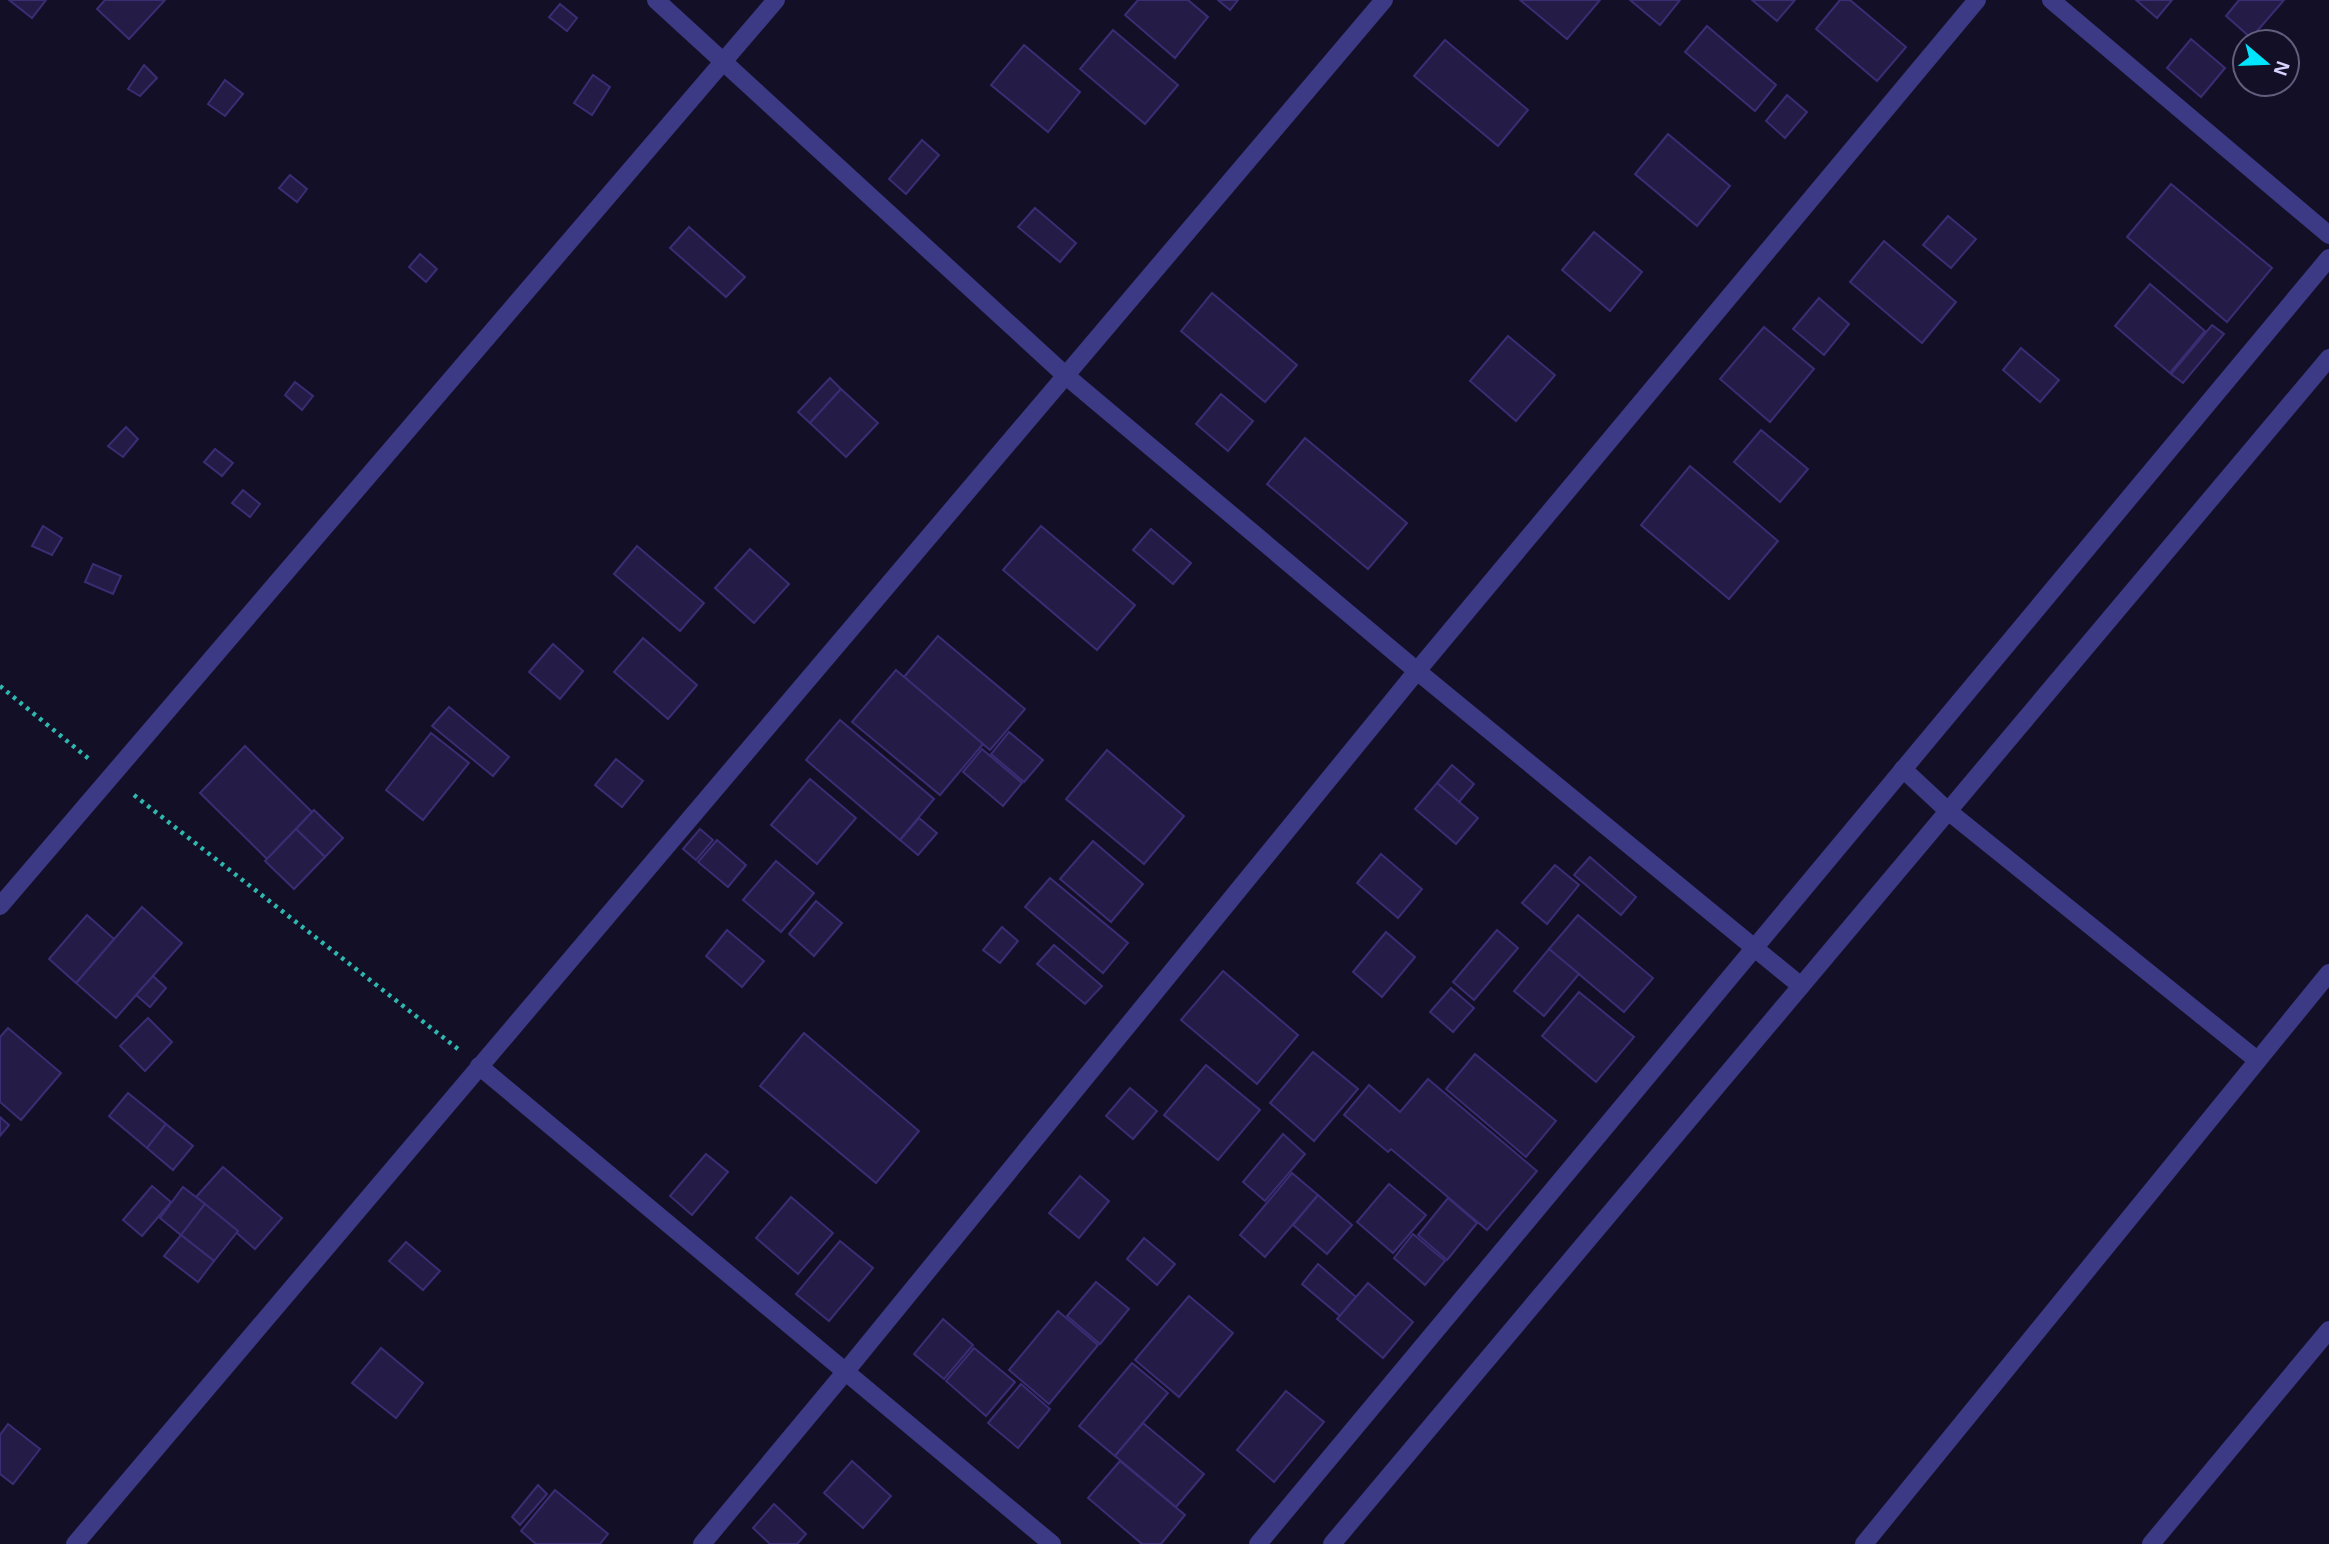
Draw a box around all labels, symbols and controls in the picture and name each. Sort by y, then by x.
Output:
north arrow [2231,28,2301,98]
text: N [2269,58,2294,78]

